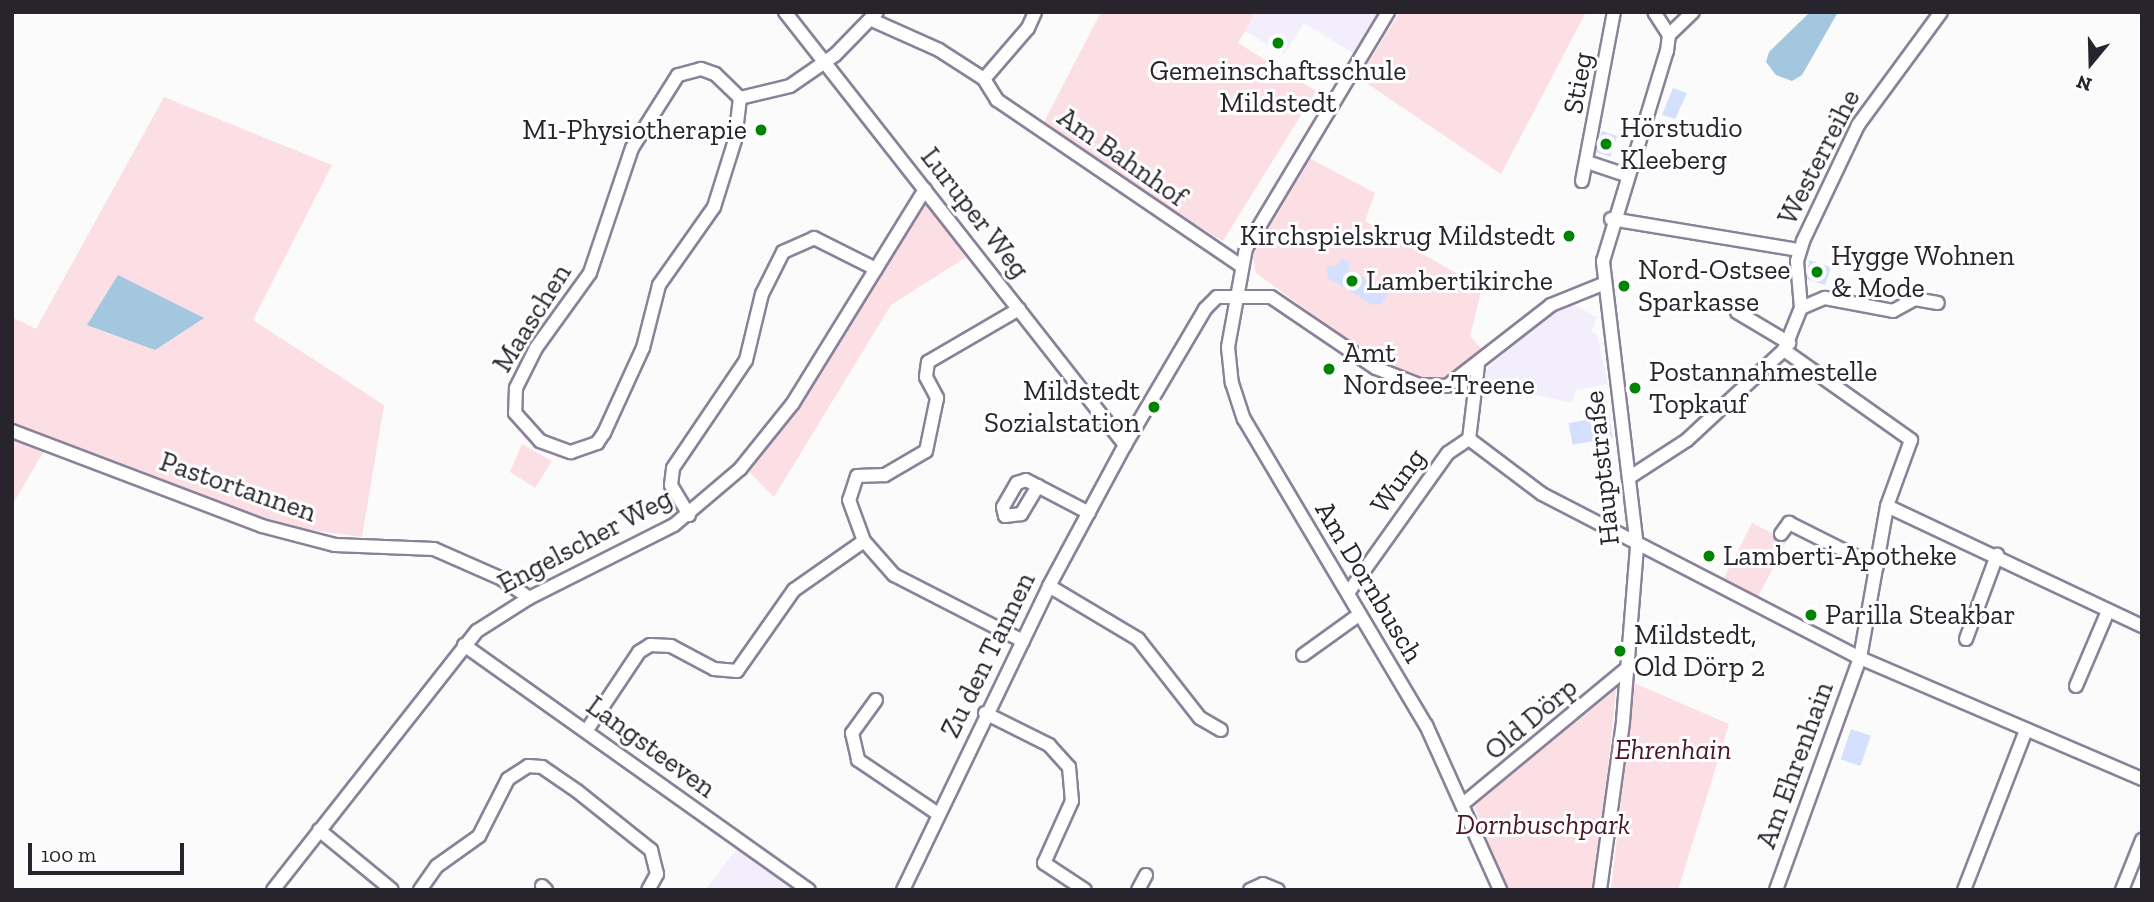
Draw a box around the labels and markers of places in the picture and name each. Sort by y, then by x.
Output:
marker: Gemeinschaftsschule Mildstedt [1270,35,1286,51]
place label: Gemeinschaftsschule Mildstedt [1150,54,1406,120]
place label: Hörstudio Kleeberg [1620,111,1743,177]
place label: M1-Physiotherapie [522,113,747,147]
marker: M1-Physiotherapie [753,122,769,138]
marker: Hörstudio Kleeberg [1598,136,1614,152]
place label: Kirchspielskrug Mildstedt [1240,219,1555,253]
marker: Kirchspielskrug Mildstedt [1561,228,1577,244]
place label: Hygge Wohnen & Mode [1831,239,2015,305]
place label: Nord-Ostsee Sparkasse [1638,253,1791,319]
place label: Lambertikirche [1366,264,1553,298]
marker: Hygge Wohnen & Mode [1809,264,1825,280]
marker: Lambertikirche [1344,273,1360,289]
marker: Nord-Ostsee Sparkasse [1616,278,1632,294]
place label: Amt Nordsee-Treene [1343,336,1535,402]
place label: Postannahmestelle Topkauf [1649,355,1877,421]
marker: Amt Nordsee-Treene [1321,361,1337,377]
place label: Mildstedt Sozialstation [984,374,1140,440]
marker: Postannahmestelle Topkauf [1627,380,1643,396]
marker: Mildstedt Sozialstation [1146,399,1162,415]
place label: Lamberti-Apotheke [1723,539,1957,573]
marker: Lamberti-Apotheke [1701,548,1717,564]
place label: Parilla Steakbar [1825,598,2016,632]
marker: Parilla Steakbar [1803,607,1819,623]
place label: Mildstedt, Old Dörp 2 [1634,618,1765,684]
marker: Mildstedt, Old Dörp 2 [1612,643,1628,659]

